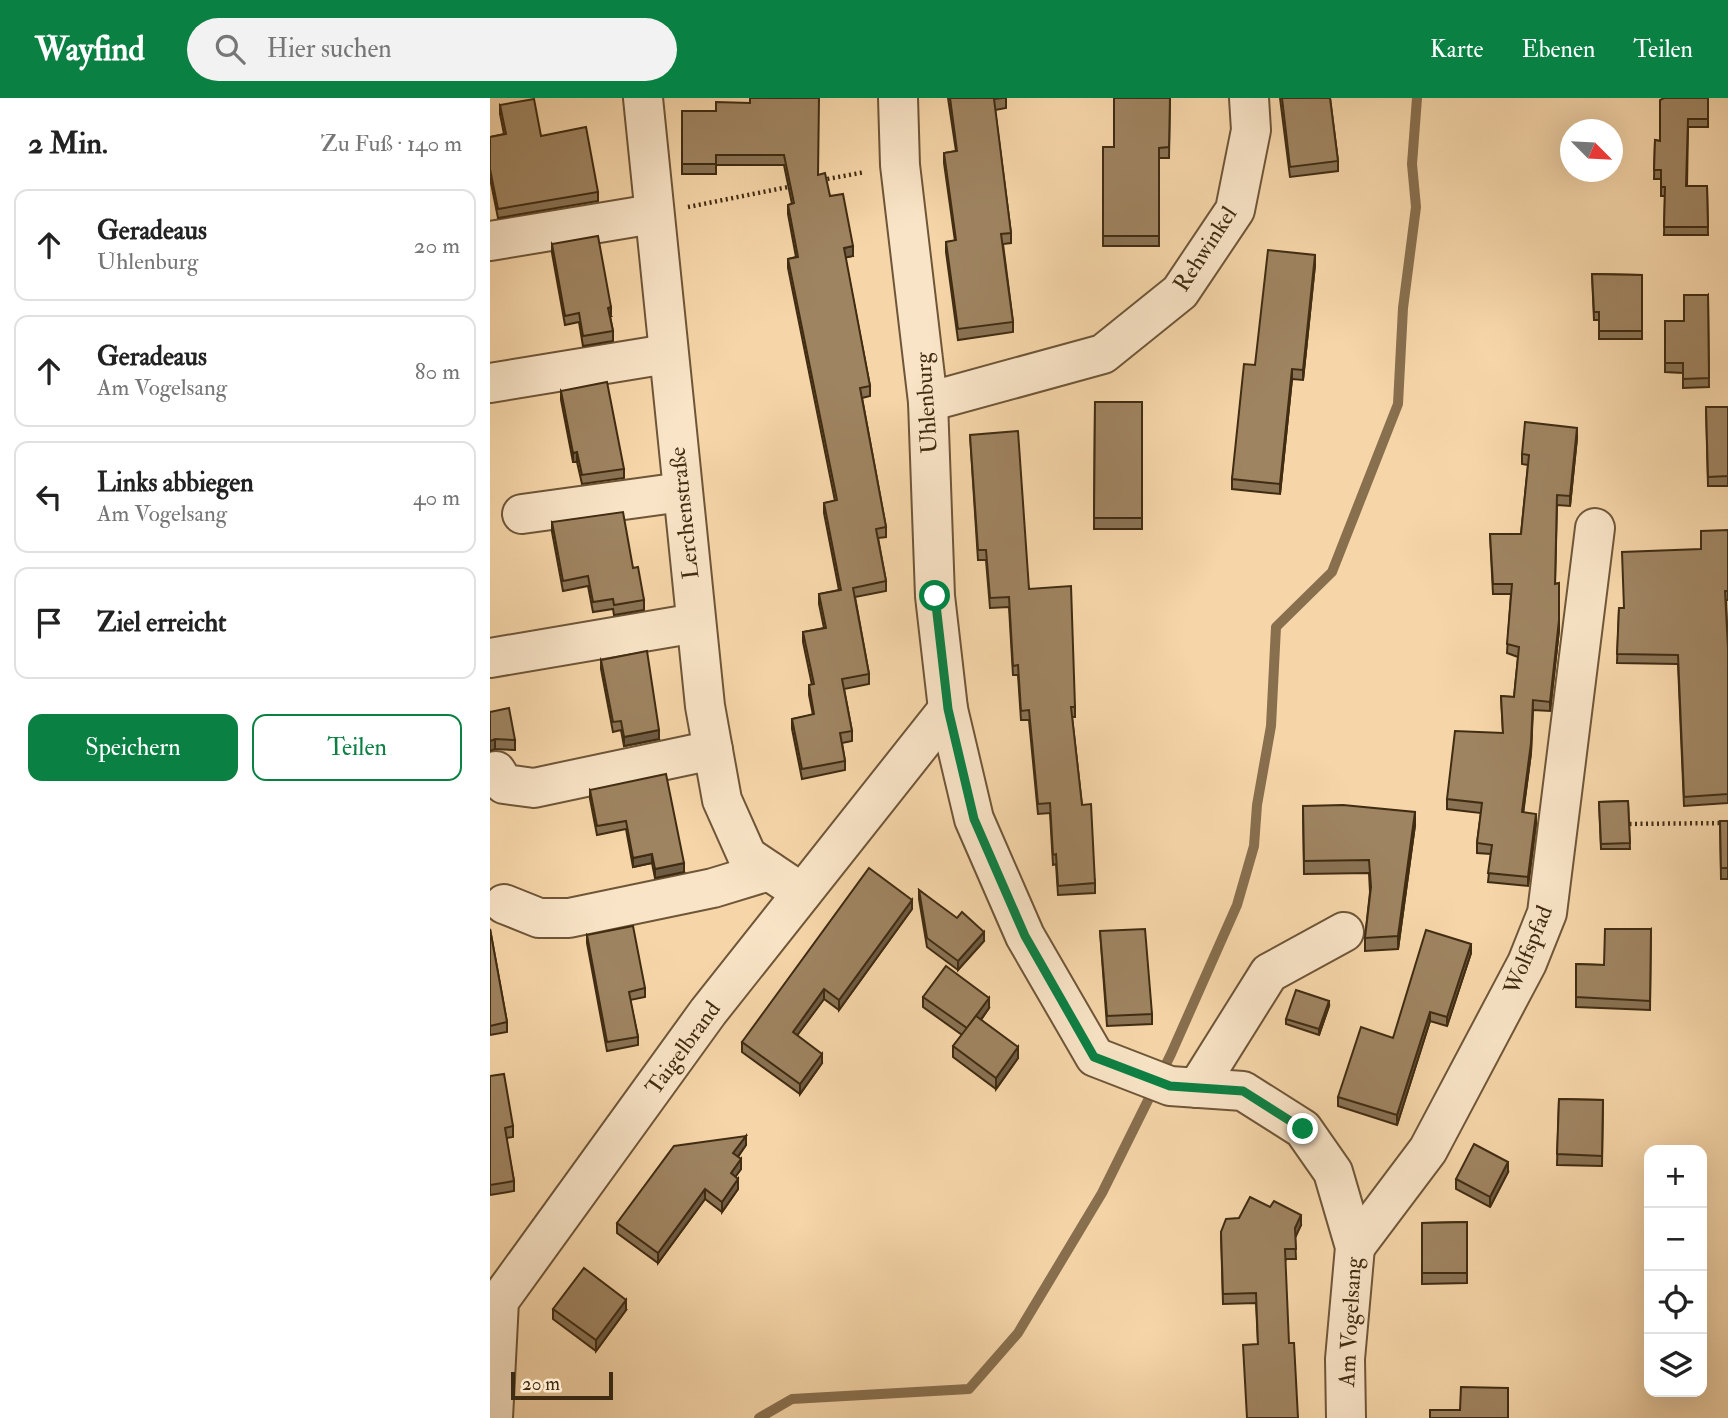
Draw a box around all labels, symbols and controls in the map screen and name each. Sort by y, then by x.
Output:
search box [187,18,677,81]
text: Wayfind [35,29,145,70]
icon: search [211,30,249,68]
text: Hier suchen [267,33,392,65]
text: Karte [1430,34,1483,65]
text: Ebenen [1521,34,1595,65]
text: Teilen [1633,34,1693,65]
north arrow [1560,119,1623,182]
text: 2 Min. [28,125,108,162]
text: Zu Fuß · 140 m [321,129,462,158]
street label: Rehwinkel [1167,201,1243,297]
text: Geradeaus [97,215,207,247]
icon: ahead [30,226,68,264]
text: 20 m [414,231,460,260]
text: Uhlenburg [97,247,198,276]
text: Geradeaus [97,341,207,373]
street label: Uhlenburg [908,351,944,455]
icon: ahead [30,352,68,390]
text: 80 m [415,357,460,386]
text: Am Vogelsang [97,373,227,402]
street label: Lerchenstraße [663,445,705,581]
text: Links abbiegen [97,467,254,499]
icon: left [30,478,68,516]
text: 40 m [413,483,460,512]
text: Am Vogelsang [97,499,227,528]
route start [919,580,950,611]
icon: arrive [30,604,68,642]
text: Ziel erreicht [97,607,227,639]
button: Speichern [28,714,238,781]
button: Teilen [252,714,462,781]
street label: Wolfspfad [1497,901,1560,1000]
street label: Taigelbrand [639,995,727,1101]
route end [1287,1113,1318,1144]
map controls [1644,1145,1707,1397]
button: + [1644,1145,1707,1208]
button: − [1644,1208,1707,1271]
street label: Am Vogelsang [1332,1256,1368,1389]
button: locate [1644,1271,1707,1334]
button: layers [1644,1334,1707,1397]
scale bar [511,1369,612,1401]
text: 20 m [522,1372,560,1396]

